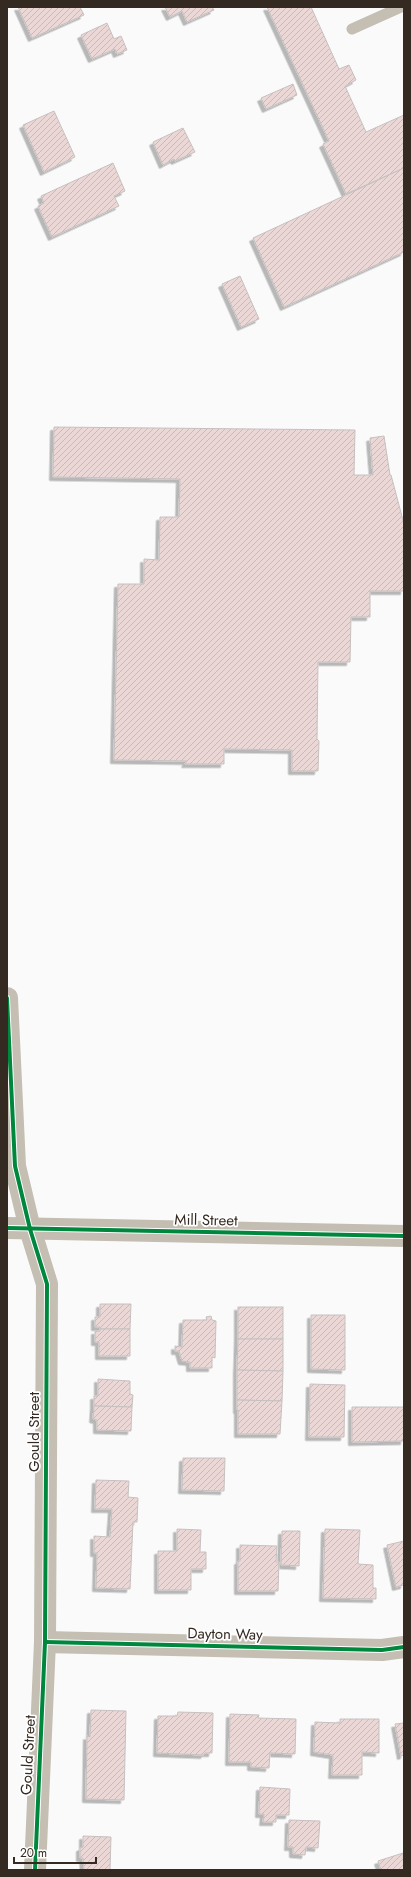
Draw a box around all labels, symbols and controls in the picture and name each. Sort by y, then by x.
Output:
street label: Mill Street [174,1208,238,1232]
street label: Gould Street [23,1392,45,1472]
street label: Dayton Way [187,1622,263,1646]
street label: Gould Street [15,1714,41,1796]
scale bar [14,1839,96,1865]
text: 20 m [20,1844,47,1862]

